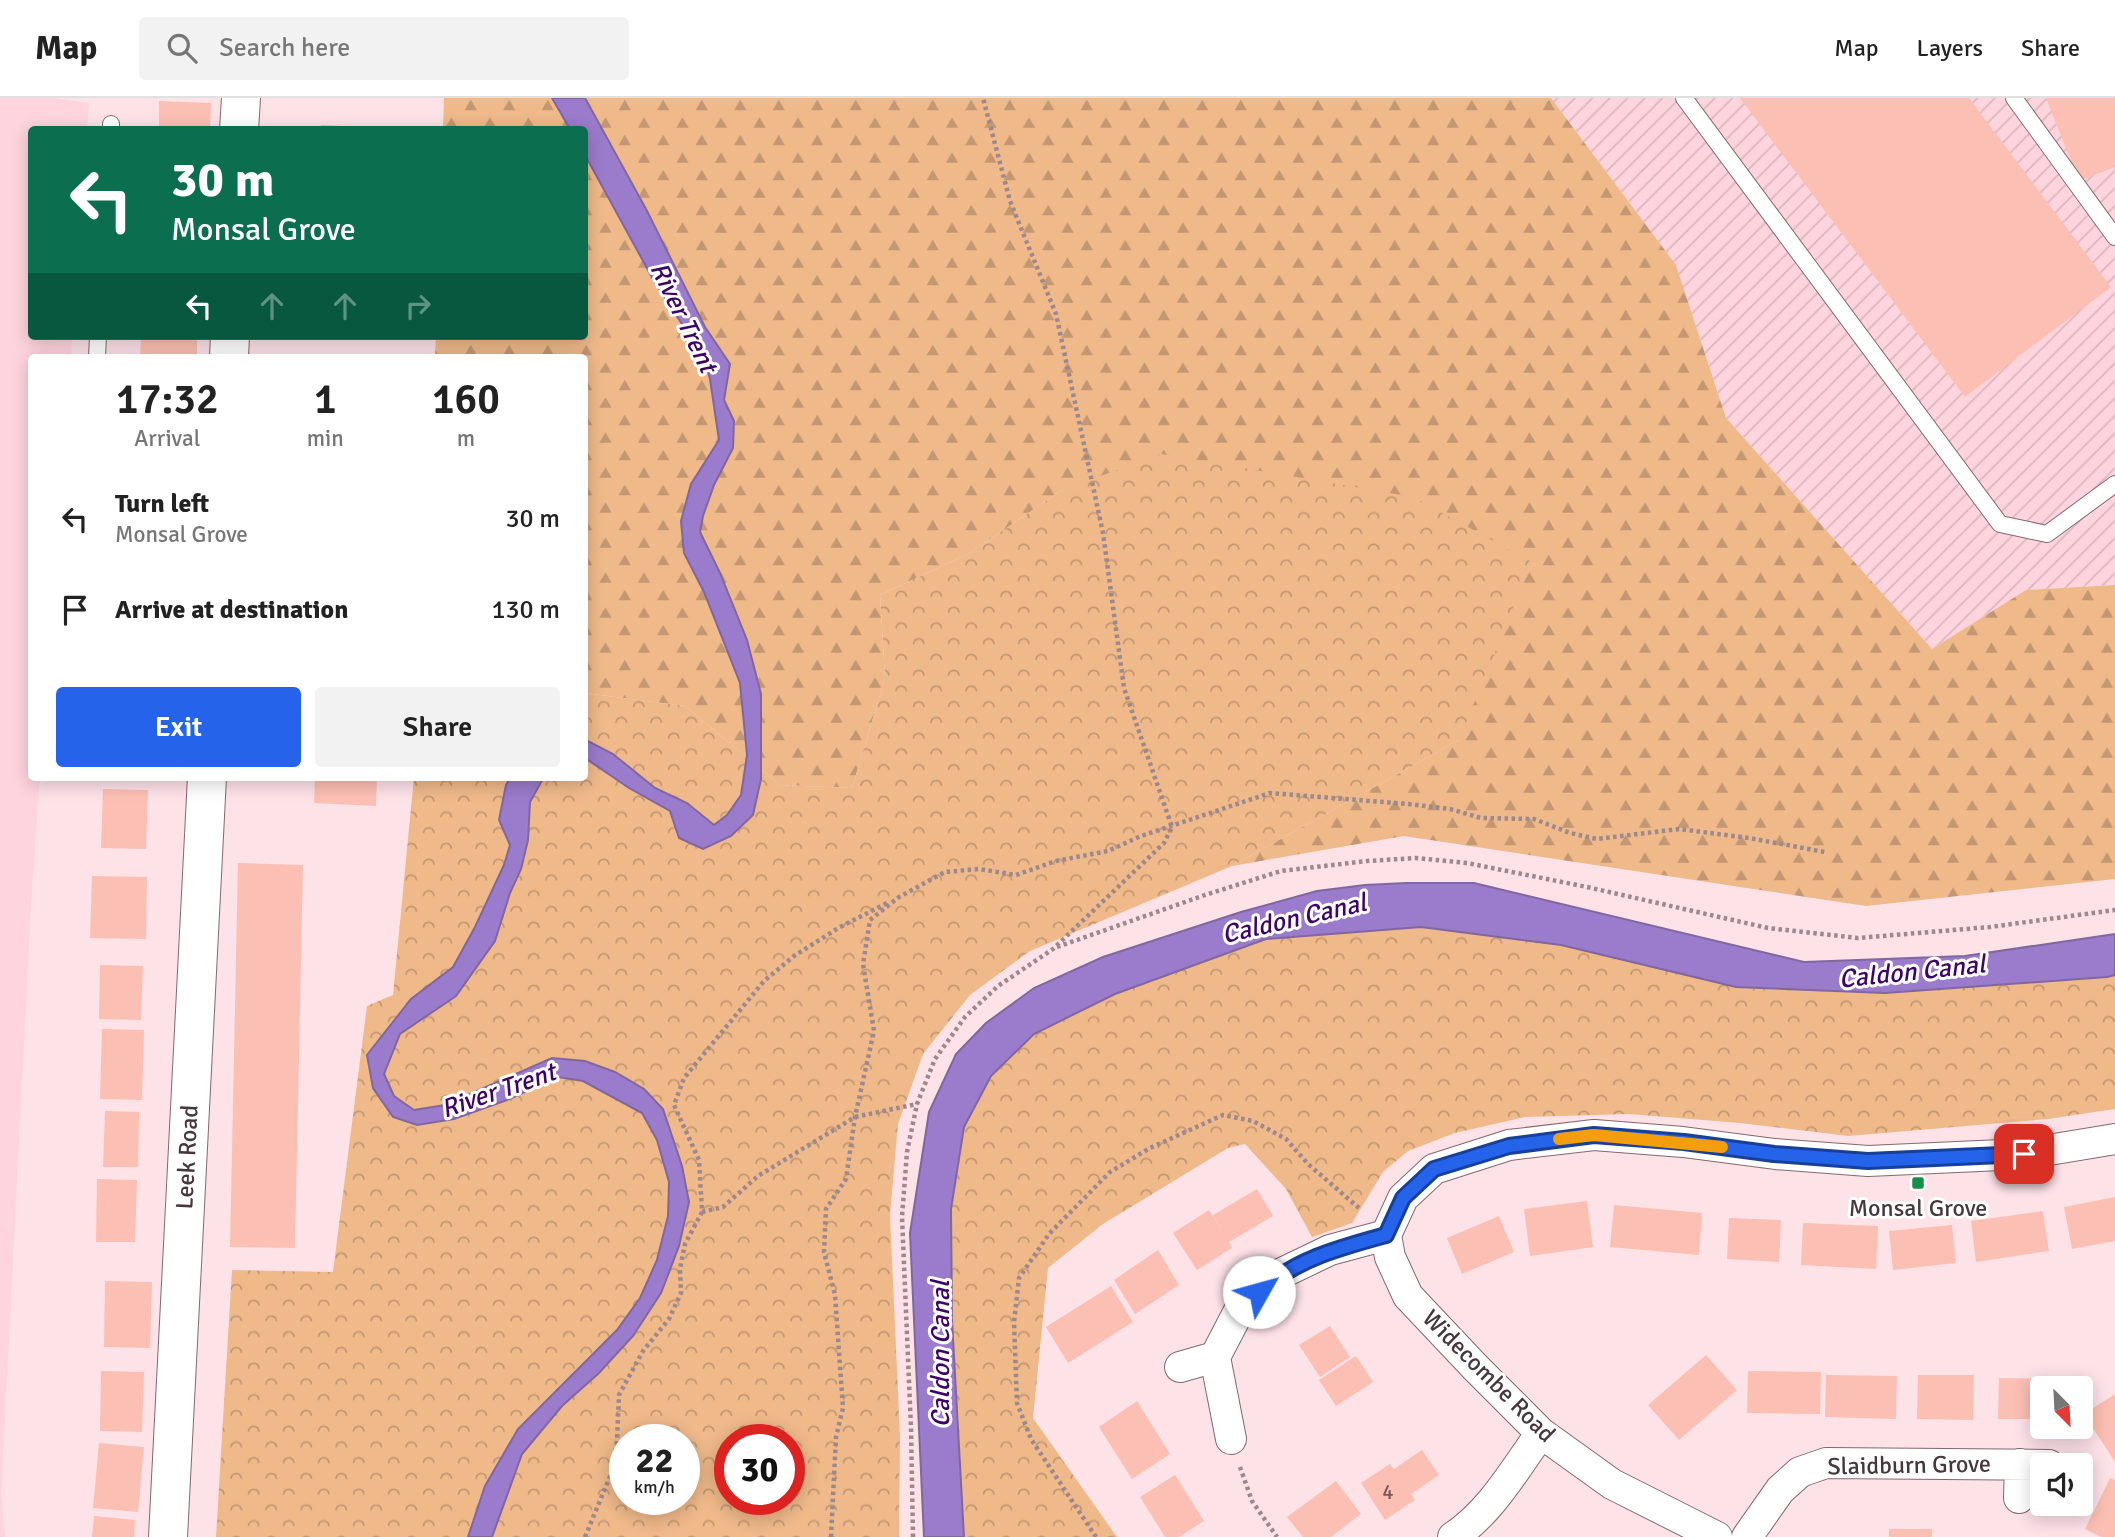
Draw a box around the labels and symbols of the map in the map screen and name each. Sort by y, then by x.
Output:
water label: River Trent [643,257,725,381]
water label: Caldon Canal [1219,886,1372,951]
water label: Caldon Canal [1837,948,1989,996]
water label: River Trent [437,1055,563,1125]
street label: Leek Road [169,1104,205,1210]
pin [1994,1124,2054,1184]
marker: Monsal Grove [1910,1175,1926,1191]
place label: Monsal Grove [1849,1193,1987,1223]
position arrow [1222,1255,1296,1329]
water label: Caldon Canal [925,1278,957,1428]
street label: Widecombe Road [1416,1303,1562,1449]
north arrow [2030,1376,2093,1438]
speed limit sign: 30 [714,1424,805,1515]
street label: Slaidburn Grove [1827,1449,1991,1481]
house number: 4 [1382,1479,1394,1505]

